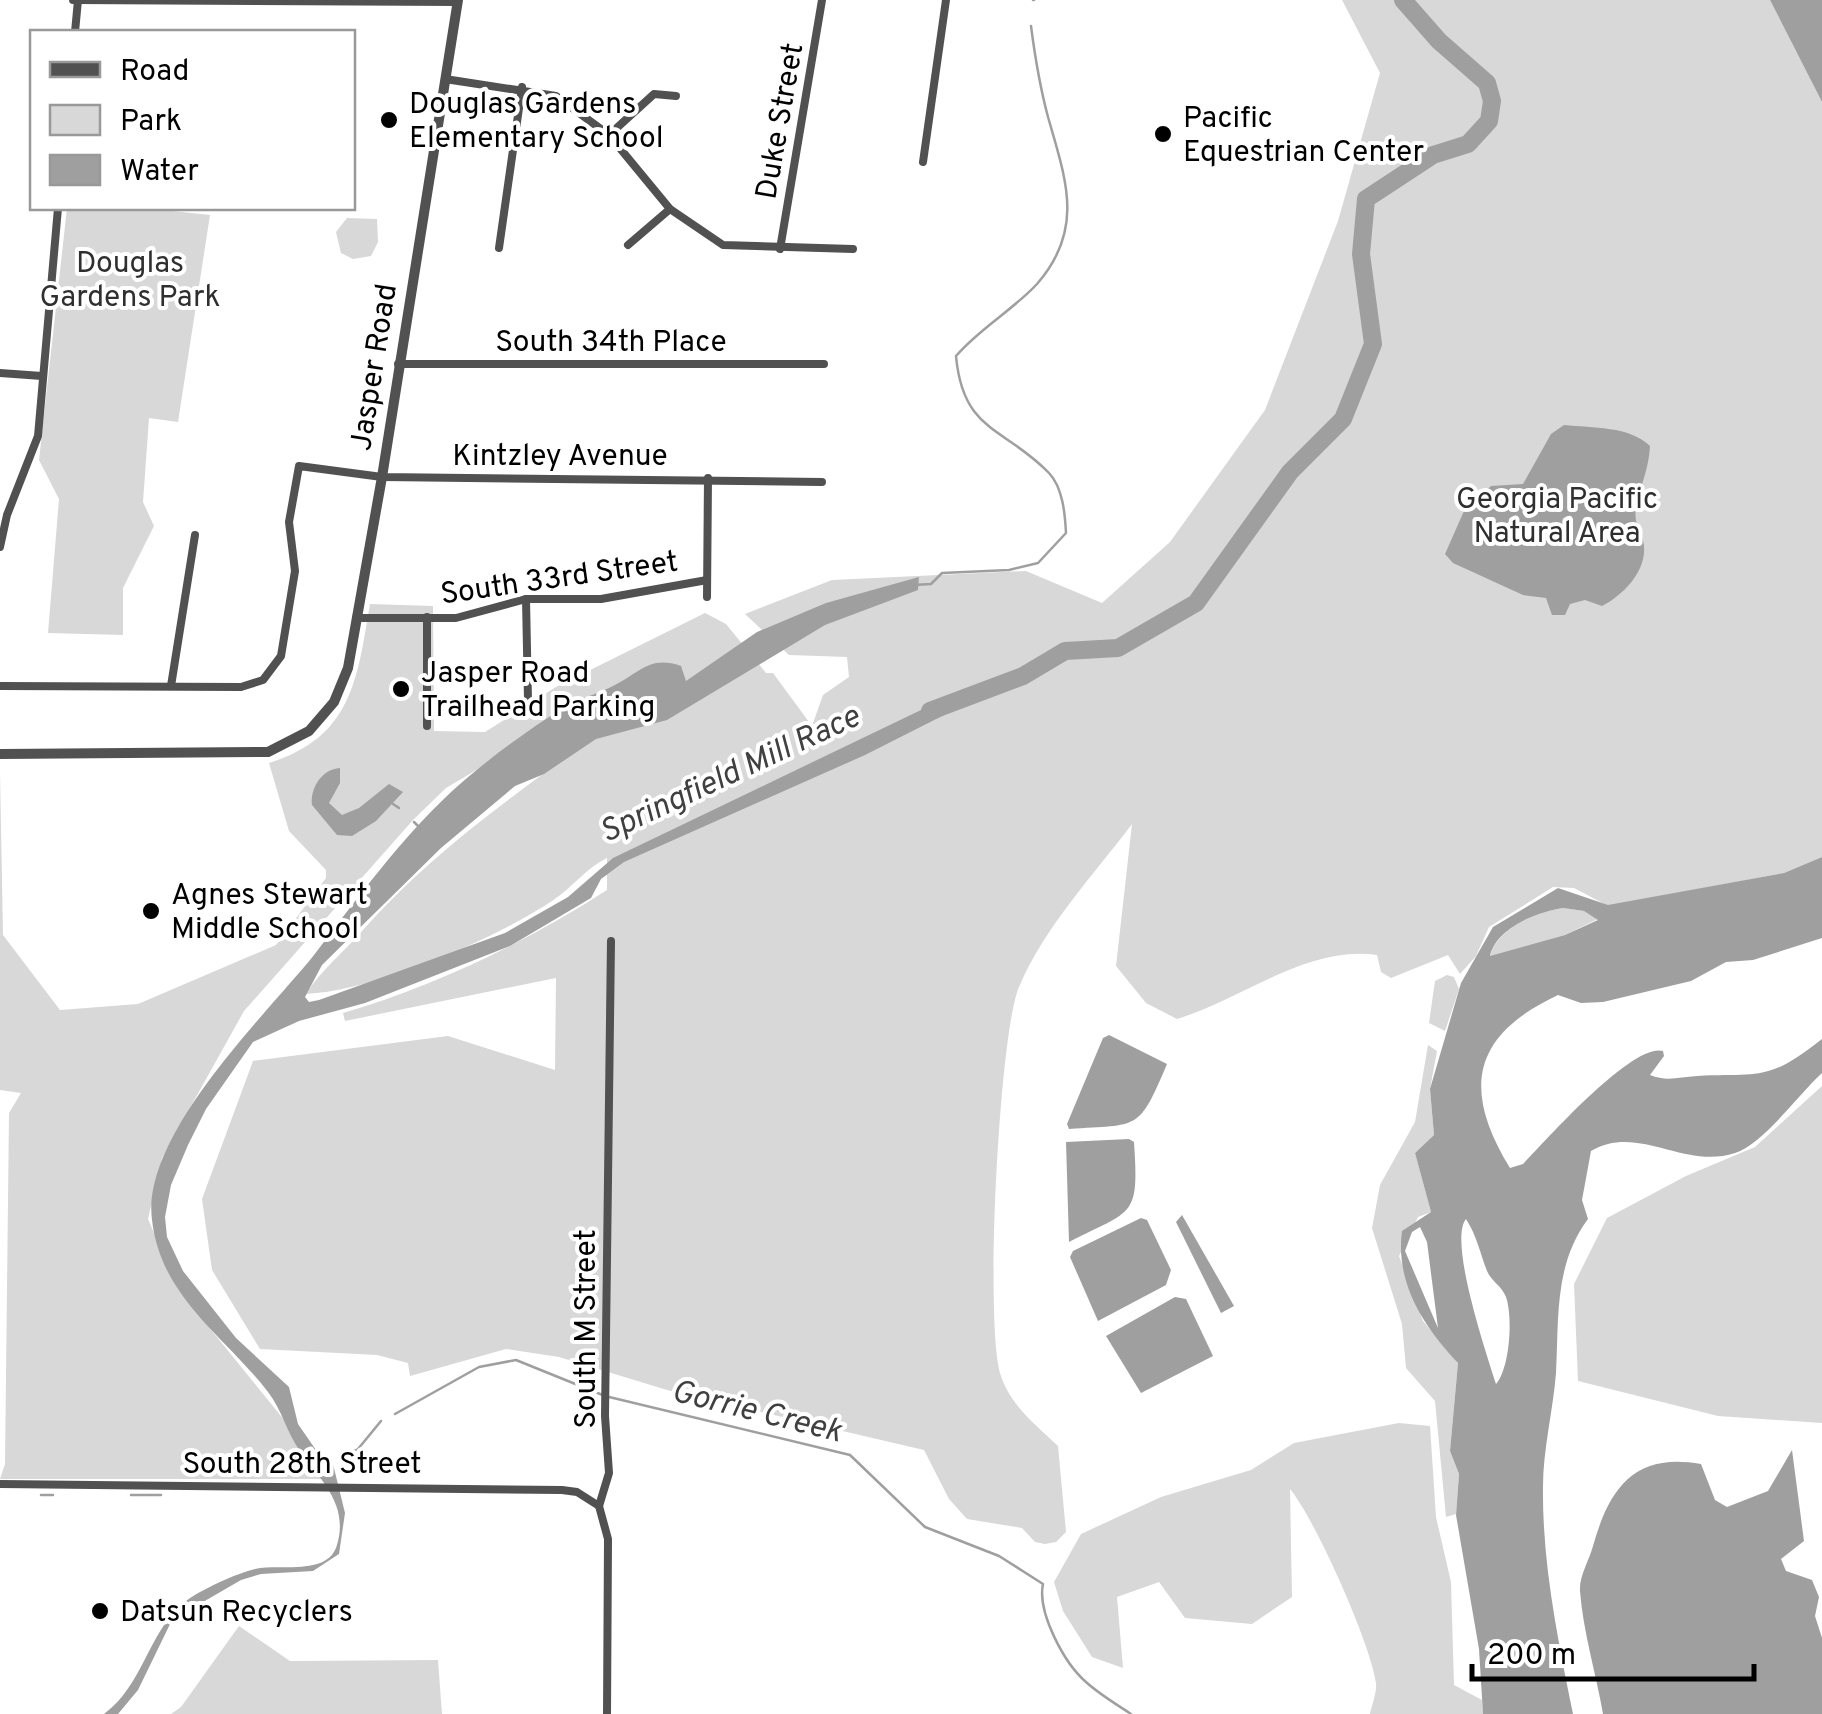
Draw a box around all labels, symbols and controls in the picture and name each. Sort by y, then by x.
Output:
legend [30,30,355,210]
street label: Duke Street [750,40,813,203]
text: Road [120,54,189,91]
place label: Douglas Gardens Elementary School [409,87,664,158]
place label: Pacific Equestrian Center [1183,101,1424,172]
text: Park [120,104,182,141]
marker: Douglas Gardens Elementary School [378,109,400,131]
marker: Pacific Equestrian Center [1152,123,1174,145]
text: Water [120,154,199,191]
park label: Douglas Gardens Park [40,246,220,317]
street label: Jasper Road [344,281,407,453]
street label: South 34th Place [495,325,727,362]
street label: Kintzley Avenue [452,439,668,476]
park label: Georgia Pacific Natural Area [1456,482,1658,553]
street label: South 33rd Street [438,545,680,614]
place label: Jasper Road Trailhead Parking [421,656,655,727]
marker: Jasper Road Trailhead Parking [390,678,412,700]
water label: Springfield Mill Race [594,698,867,854]
place label: Agnes Stewart Middle School [171,878,368,949]
marker: Agnes Stewart Middle School [140,900,162,922]
street label: South M Street [569,1229,606,1429]
water label: Gorrie Creek [667,1372,846,1454]
street label: South 28th Street [182,1447,422,1484]
place label: Datsun Recyclers [120,1595,353,1632]
marker: Datsun Recyclers [89,1600,111,1622]
scale bar [1472,1619,1754,1681]
text: 200 m [1487,1638,1576,1675]

